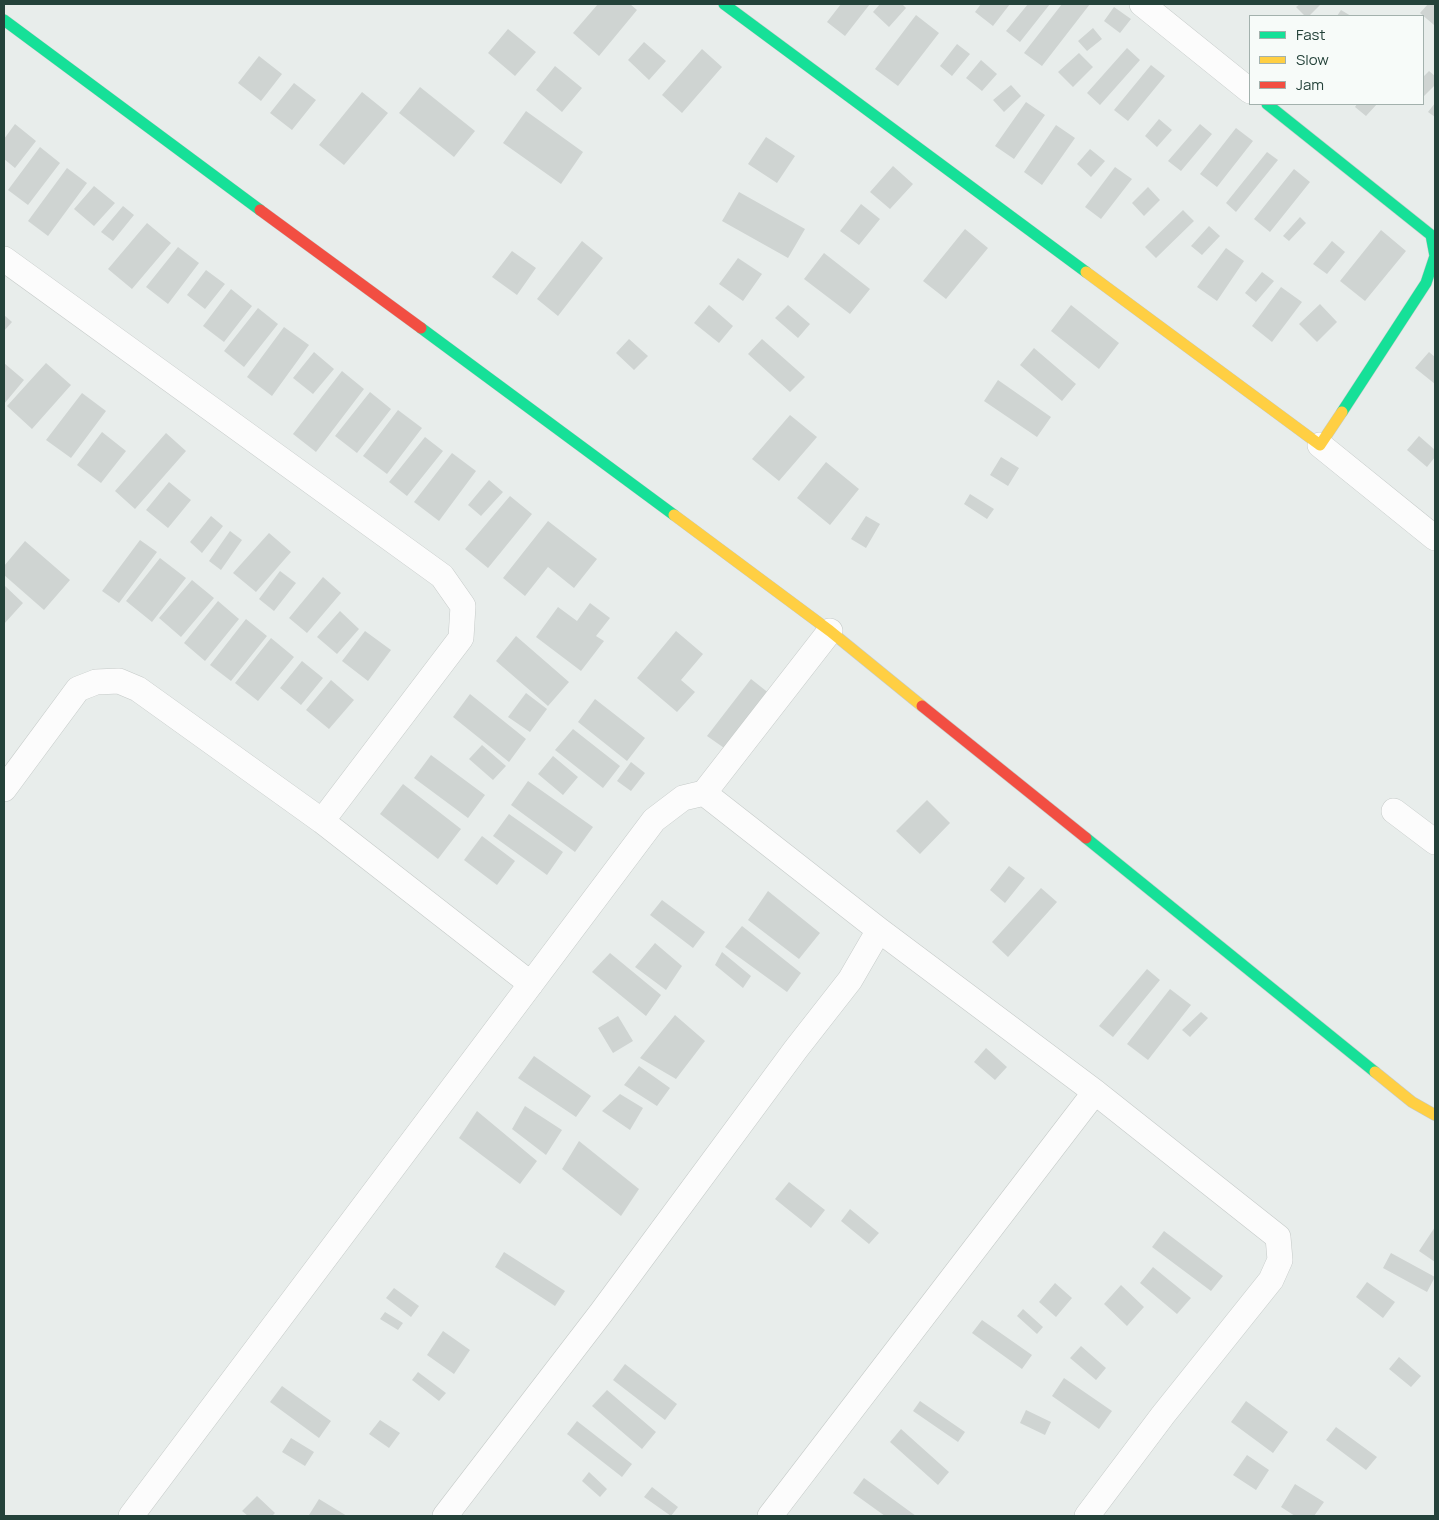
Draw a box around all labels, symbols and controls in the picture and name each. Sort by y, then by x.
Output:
legend [1249,15,1424,105]
text: Fast [1296,24,1325,45]
text: Slow [1296,49,1329,70]
text: Jam [1296,74,1324,95]

